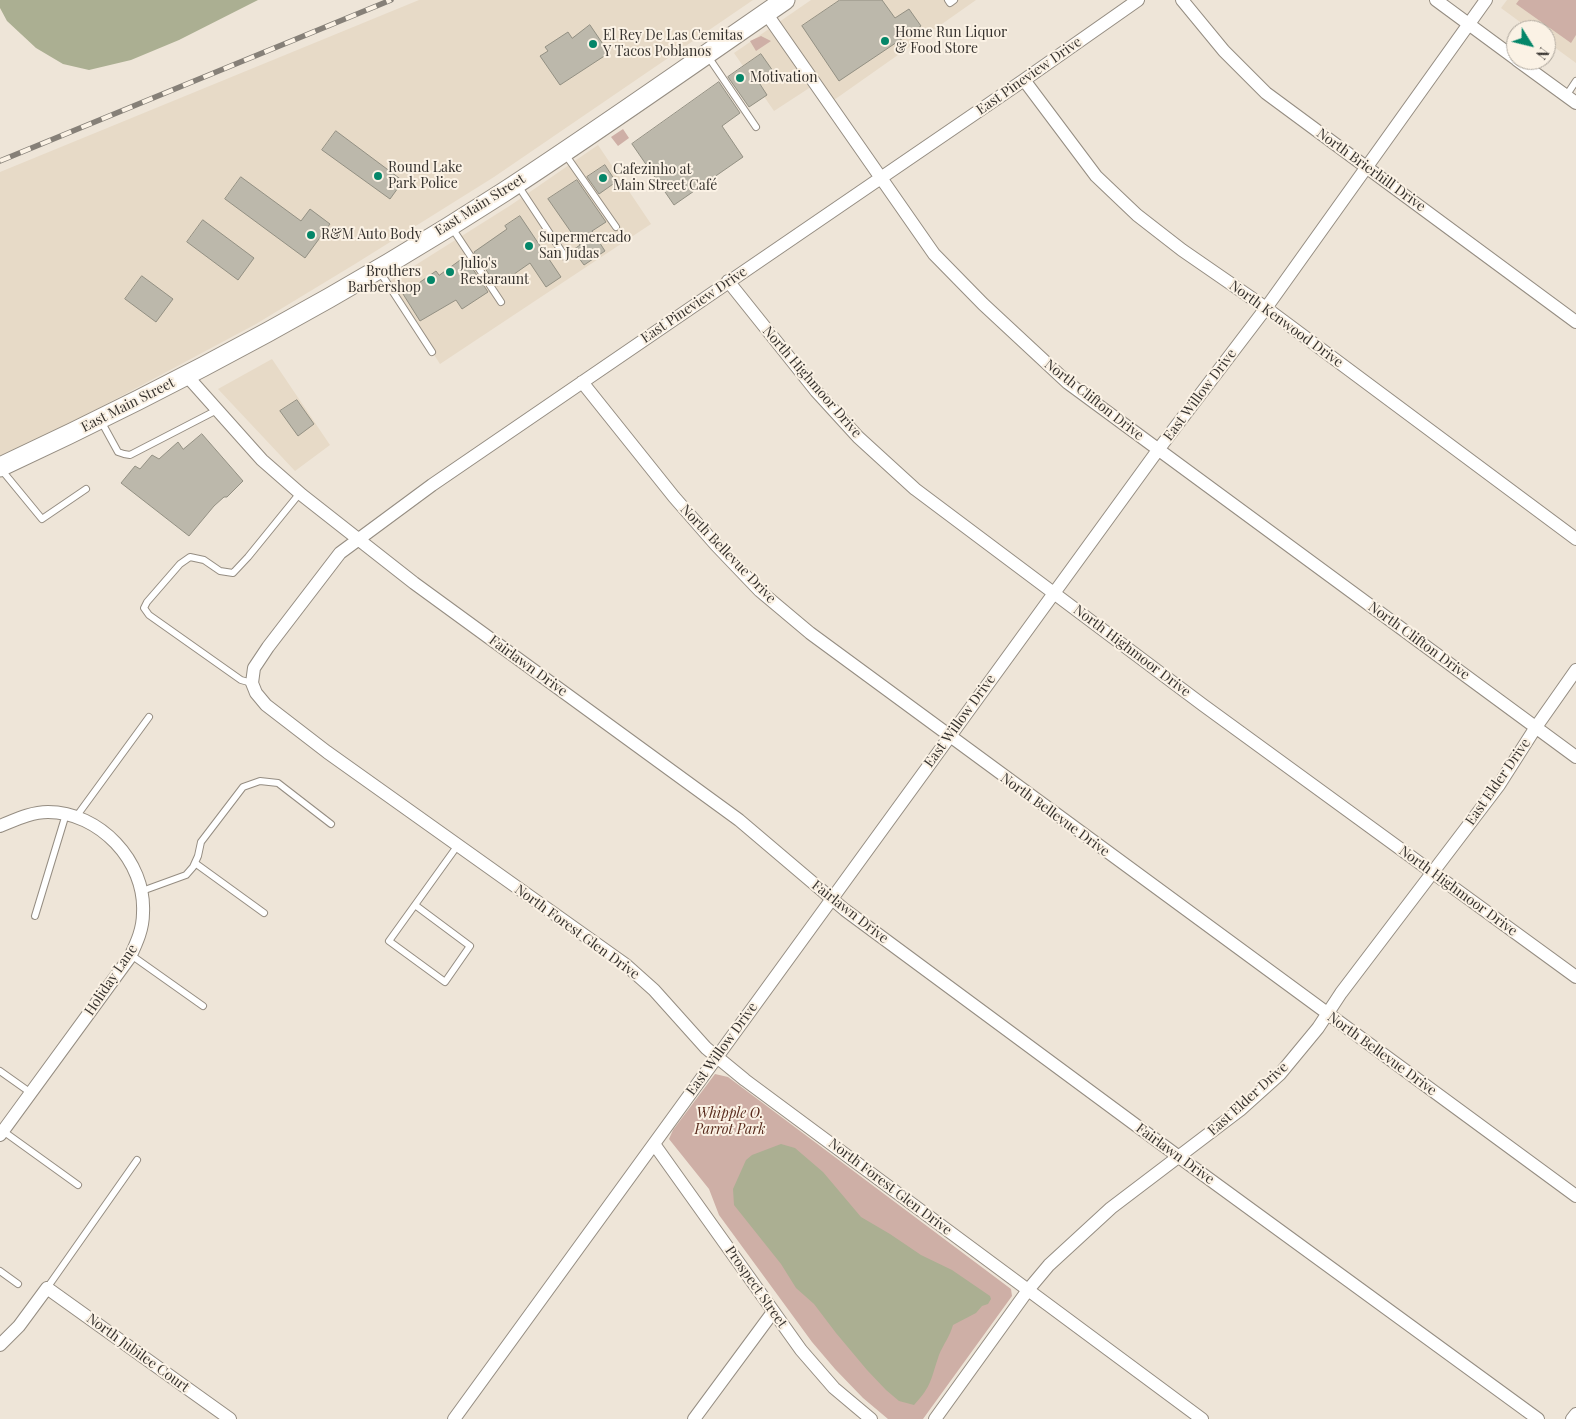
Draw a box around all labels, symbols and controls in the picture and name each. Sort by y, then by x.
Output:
north arrow [1506,20,1556,70]
place label: Home Run Liquor & Food Store [895,25,1007,58]
place label: El Rey De Las Cemitas Y Tacos Poblanos [603,28,743,60]
street label: East Pineview Drive [973,33,1085,119]
marker: Home Run Liquor & Food Store [879,35,891,47]
marker: El Rey De Las Cemitas Y Tacos Poblanos [587,38,599,50]
text: N [1532,44,1553,63]
place label: Motivation [750,70,817,86]
marker: Motivation [734,72,746,84]
street label: North Brierhill Drive [1313,125,1429,215]
place label: Round Lake Park Police [388,160,462,192]
place label: Cafezinho at Main Street Café [613,162,717,194]
marker: Round Lake Park Police [372,170,384,182]
street label: East Main Street [432,171,528,239]
marker: Cafezinho at Main Street Café [597,172,609,184]
place label: R&M Auto Body [321,227,422,243]
marker: R&M Auto Body [305,229,317,241]
place label: Supermercado San Judas [539,230,631,262]
marker: Supermercado San Judas [523,240,535,252]
place label: Julio's Restaraunt [460,256,529,288]
street label: East Pineview Drive [638,263,750,347]
place label: Brothers Barbershop [348,264,421,296]
marker: Julio's Restaraunt [444,266,456,278]
marker: Brothers Barbershop [425,274,437,286]
street label: North Kenwood Drive [1226,277,1346,371]
street label: North Highmoor Drive [759,323,865,441]
street label: East Willow Drive [1160,346,1240,444]
street label: North Clifton Drive [1041,356,1147,444]
street label: East Main Street [78,374,178,436]
street label: North Bellevue Drive [677,501,779,607]
street label: North Clifton Drive [1365,599,1473,683]
street label: North Highmoor Drive [1070,601,1194,701]
street label: Fairlawn Drive [486,632,570,700]
street label: East Willow Drive [921,671,999,771]
street label: East Elder Drive [1462,735,1534,829]
street label: North Bellevue Drive [997,770,1113,860]
street label: North Highmoor Drive [1396,842,1520,940]
street label: Fairlawn Drive [808,877,892,947]
street label: North Forest Glen Drive [511,881,643,983]
street label: Holiday Lane [81,941,141,1019]
street label: East Willow Drive [683,999,761,1099]
street label: North Bellevue Drive [1324,1009,1440,1099]
street label: East Elder Drive [1205,1059,1291,1139]
park label: Whipple O. Parrot Park [695,1106,765,1138]
street label: Fairlawn Drive [1133,1120,1217,1188]
street label: North Forest Glen Drive [825,1135,955,1239]
street label: Prospect Street [722,1243,790,1331]
street label: North Jubilee Court [83,1310,193,1396]

